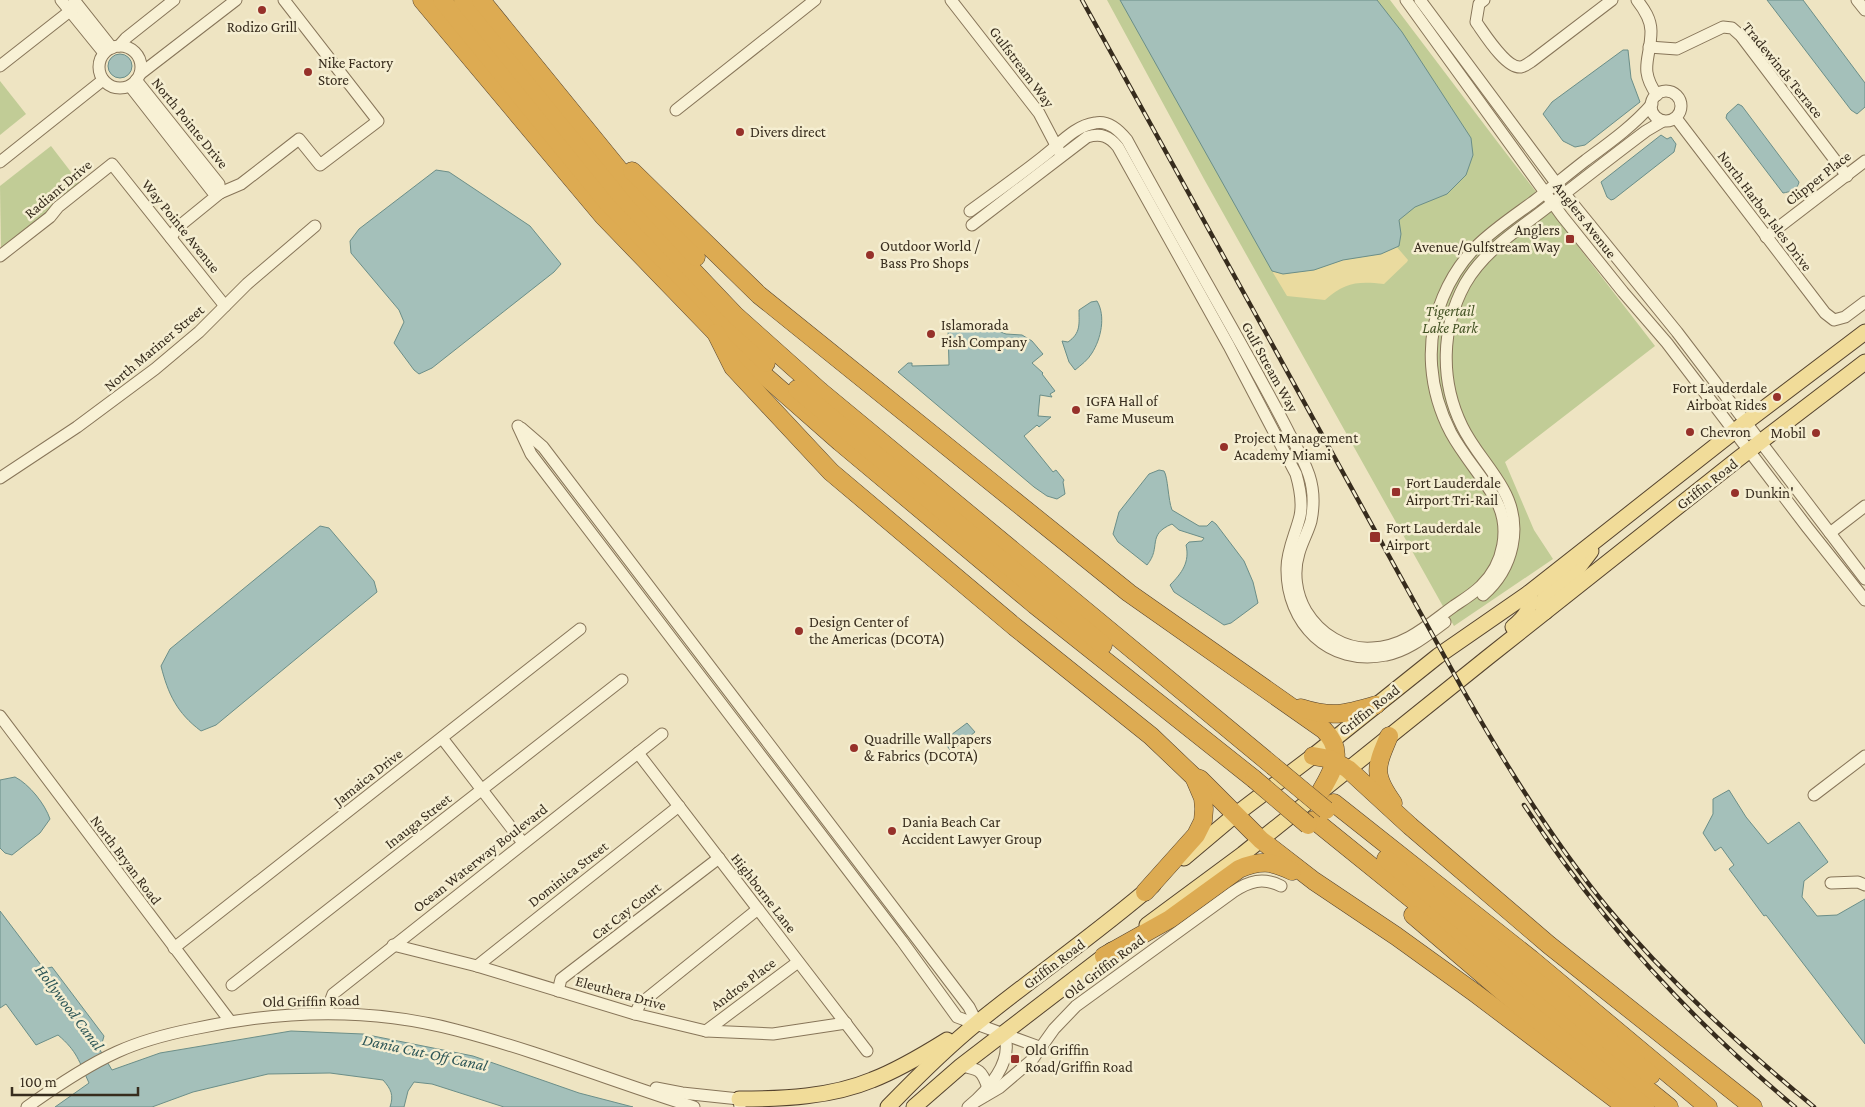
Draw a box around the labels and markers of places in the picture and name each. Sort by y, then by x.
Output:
marker: Rodizo Grill [256,4,268,16]
place label: Rodizo Grill [227,19,297,35]
place label: Nike Factory Store [318,55,393,88]
marker: Nike Factory Store [302,66,314,78]
place label: Divers direct [750,124,827,140]
marker: Divers direct [734,126,746,138]
place label: Anglers Avenue/Gulfstream Way [1414,222,1560,256]
marker: Anglers Avenue/Gulfstream Way [1564,233,1576,245]
place label: Outdoor World / Bass Pro Shops [880,238,980,272]
marker: Outdoor World / Bass Pro Shops [864,249,876,261]
place label: Islamorada Fish Company [941,317,1027,351]
marker: Islamorada Fish Company [925,328,937,340]
place label: Fort Lauderdale Airboat Rides [1672,380,1767,413]
marker: Fort Lauderdale Airboat Rides [1771,391,1783,403]
place label: IGFA Hall of Fame Museum [1086,393,1174,426]
marker: IGFA Hall of Fame Museum [1070,404,1082,416]
place label: Chevron [1700,424,1751,440]
place label: Mobil [1771,425,1806,441]
marker: Chevron [1684,426,1696,438]
marker: Mobil [1810,427,1822,439]
place label: Project Management Academy Miami [1234,430,1359,464]
marker: Project Management Academy Miami [1218,441,1230,453]
place label: Fort Lauderdale Airport Tri-Rail [1406,475,1501,509]
place label: Dunkin' [1745,485,1794,501]
marker: Fort Lauderdale Airport Tri-Rail [1390,486,1402,498]
marker: Dunkin' [1729,487,1741,499]
place label: Fort Lauderdale Airport [1386,520,1481,554]
marker: Fort Lauderdale Airport [1368,530,1382,544]
place label: Design Center of the Americas (DCOTA) [809,614,945,648]
marker: Design Center of the Americas (DCOTA) [793,625,805,637]
place label: Quadrille Wallpapers & Fabrics (DCOTA) [864,731,992,765]
marker: Quadrille Wallpapers & Fabrics (DCOTA) [848,742,860,754]
place label: Dania Beach Car Accident Lawyer Group [902,814,1042,848]
marker: Dania Beach Car Accident Lawyer Group [886,825,898,837]
place label: Old Griffin Road/Griffin Road [1025,1042,1133,1075]
marker: Old Griffin Road/Griffin Road [1009,1053,1021,1065]

